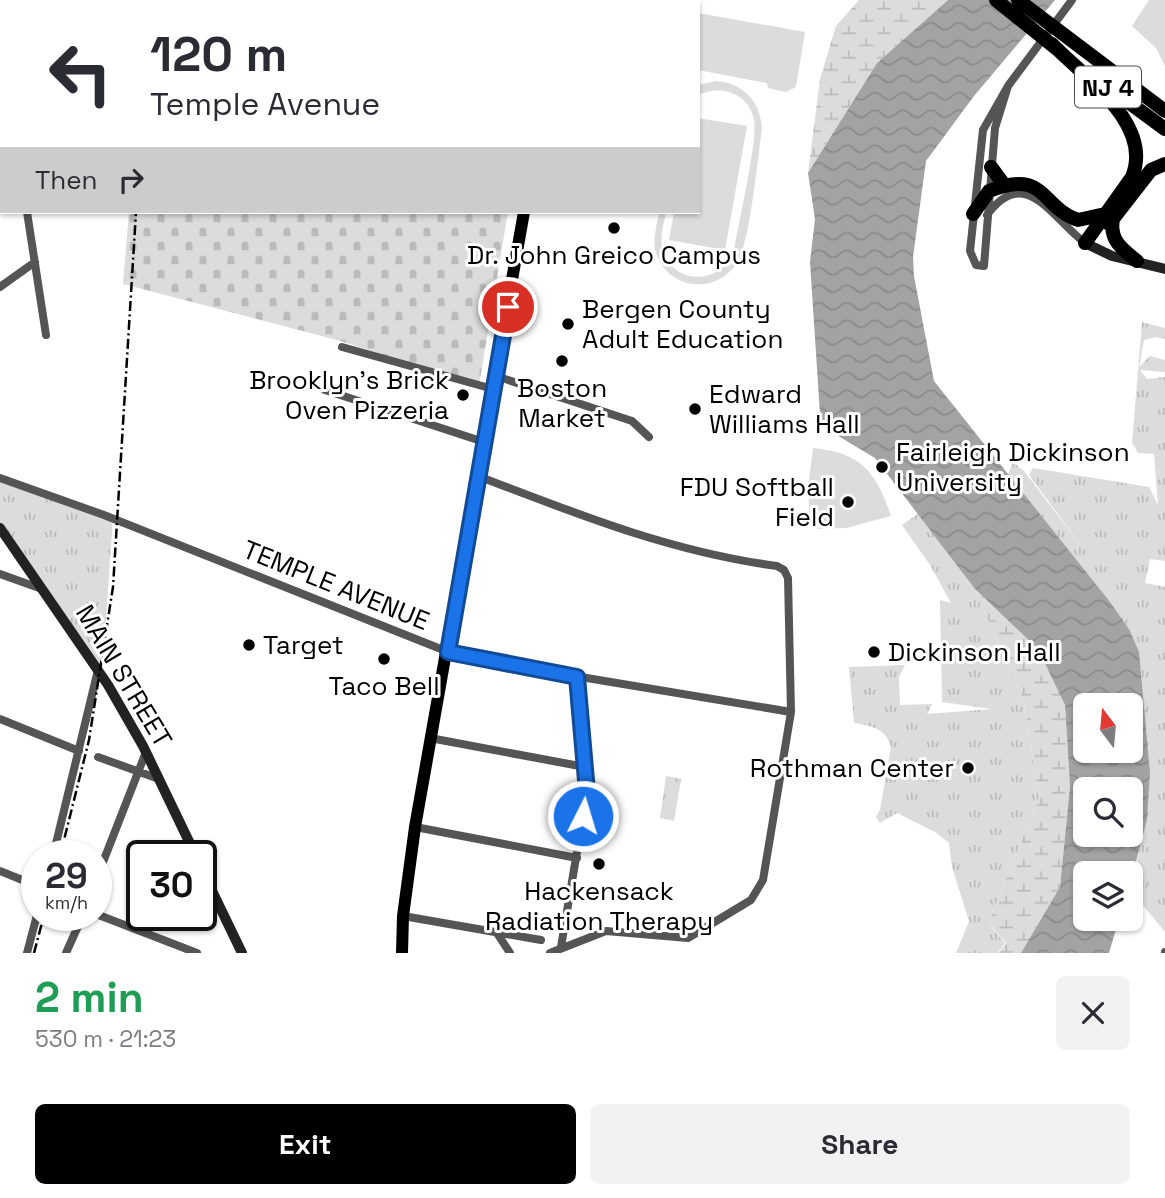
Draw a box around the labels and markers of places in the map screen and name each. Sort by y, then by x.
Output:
marker: Dr. John Greico Campus [606,220,622,236]
place label: Dr. John Greico Campus [467,238,761,272]
pin [478,277,538,337]
place label: Bergen County Adult Education [582,292,783,356]
marker: Bergen County Adult Education [560,316,576,332]
marker: Boston Market [554,353,570,369]
place label: Brooklyn's Brick Oven Pizzeria [249,363,449,427]
place label: Boston Market [517,371,607,435]
place label: Edward Williams Hall [709,377,860,441]
marker: Brooklyn's Brick Oven Pizzeria [455,387,471,403]
marker: Edward Williams Hall [687,401,703,417]
place label: Fairleigh Dickinson University [896,435,1130,499]
marker: Fairleigh Dickinson University [874,459,890,475]
place label: FDU Softball Field [680,470,834,534]
marker: FDU Softball Field [840,494,856,510]
place label: Target [263,628,344,662]
place label: Dickinson Hall [888,635,1061,669]
marker: Target [241,637,257,653]
marker: Dickinson Hall [866,644,882,660]
marker: Taco Bell [376,651,392,667]
place label: Taco Bell [328,669,440,703]
place label: Rothman Center [750,751,954,785]
marker: Rothman Center [960,760,976,776]
marker: Hackensack Radiation Therapy [591,856,607,872]
place label: Hackensack Radiation Therapy [485,874,713,938]

